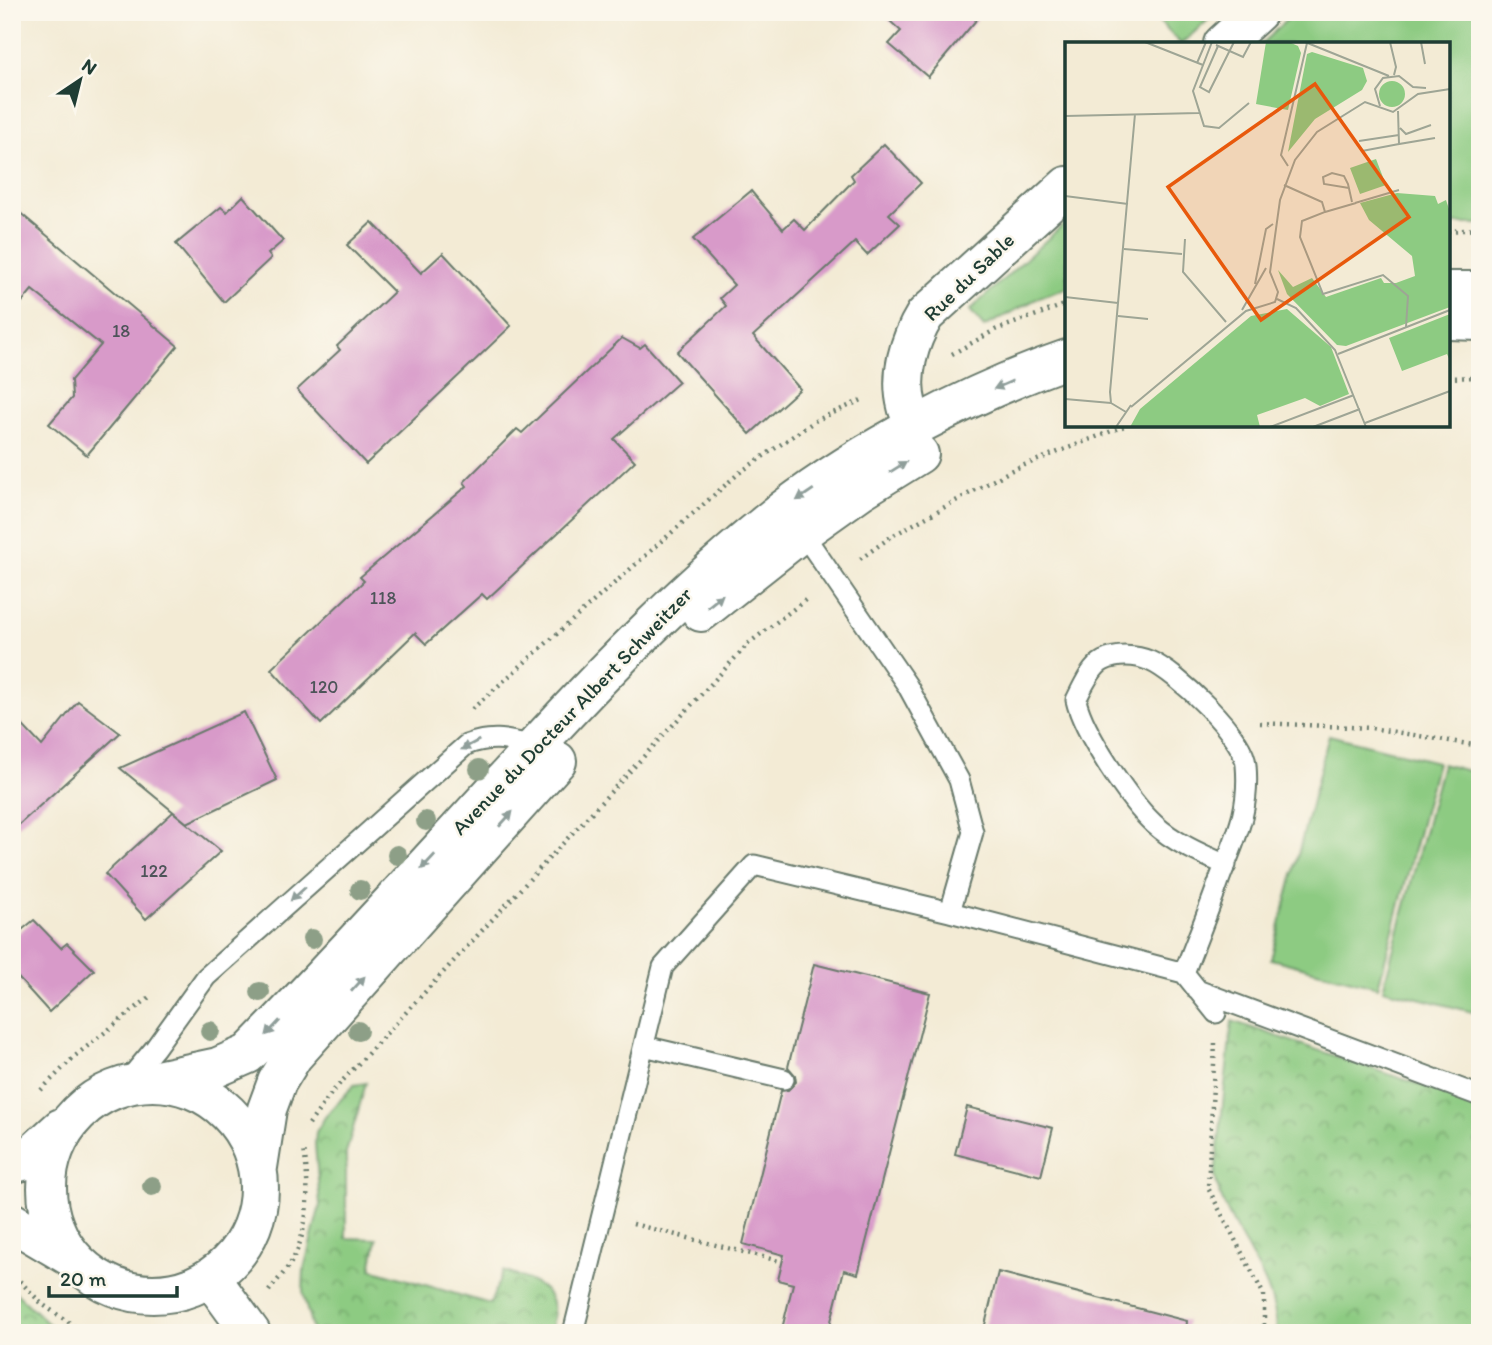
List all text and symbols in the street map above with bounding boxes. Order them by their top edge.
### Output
inset map [1065,42,1450,427]
north arrow [46,46,116,116]
text: N [78,53,101,80]
street label: Rue du Sable [918,227,1019,326]
house number: 18 [112,320,130,342]
one-way arrow [993,379,1014,390]
one-way arrow [889,460,908,473]
one-way arrow [796,488,814,502]
street label: Avenue du Docteur Albert Schweitzer [446,581,697,840]
house number: 118 [370,587,396,609]
one-way arrow [706,594,724,609]
house number: 120 [310,676,338,698]
one-way arrow [459,739,479,751]
one-way arrow [497,810,513,827]
one-way arrow [421,853,437,870]
house number: 122 [140,860,168,882]
one-way arrow [290,886,307,902]
one-way arrow [350,975,366,993]
one-way arrow [266,1019,282,1036]
scale bar [49,1254,177,1298]
text: 20 m [60,1266,107,1291]

